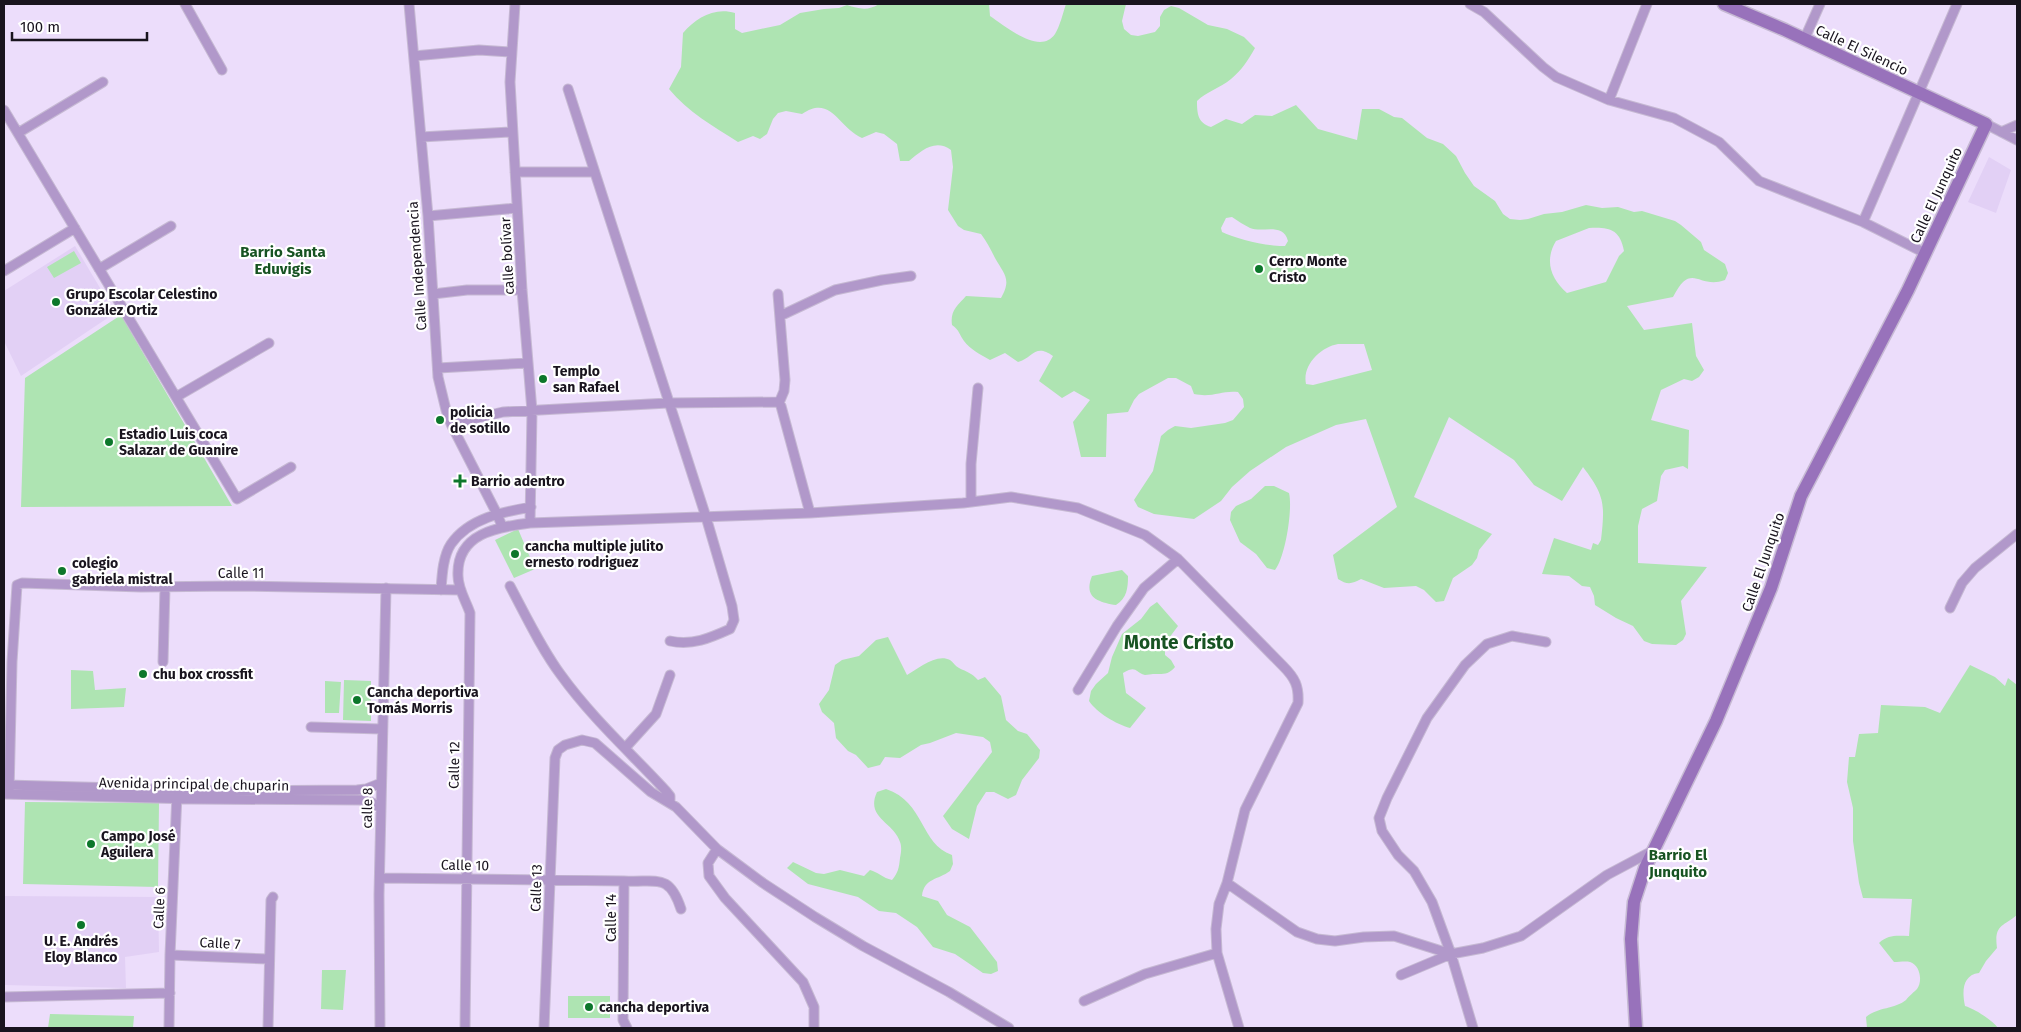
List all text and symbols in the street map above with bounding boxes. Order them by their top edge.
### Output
scale bar [12,10,148,42]
text: 100 m [20,18,60,36]
street label: Calle El Silencio [1813,22,1911,79]
street label: Calle El Junquito [1907,145,1966,246]
street label: Calle Independencia [404,201,430,331]
street label: calle bolívar [497,216,518,295]
district label: Barrio Santa Eduvigis [240,243,326,278]
place label: Cerro Monte Cristo [1269,253,1347,286]
marker: Cerro Monte Cristo [1253,263,1265,275]
place label: Grupo Escolar Celestino González Ortiz [66,286,218,319]
marker: Grupo Escolar Celestino González Ortiz [50,296,62,308]
place label: Templo san Rafael [553,363,620,396]
marker: Templo san Rafael [537,373,549,385]
place label: policia de sotillo [450,404,510,437]
marker: policia de sotillo [434,414,446,426]
place label: Estadio Luis coca Salazar de Guanire [119,426,238,459]
marker: Estadio Luis coca Salazar de Guanire [103,436,115,448]
place label: Barrio adentro [471,473,565,490]
marker: Barrio adentro [453,474,467,488]
street label: Calle El Junquito [1739,510,1788,614]
place label: cancha multiple julito ernesto rodriguez [525,538,663,571]
marker: cancha multiple julito ernesto rodriguez [509,548,521,560]
place label: colegio gabriela mistral [72,555,173,588]
marker: colegio gabriela mistral [56,565,68,577]
street label: Calle 11 [218,565,264,582]
district label: Monte Cristo [1124,631,1234,654]
place label: chu box crossfit [153,666,254,683]
marker: chu box crossfit [137,668,149,680]
place label: Cancha deportiva Tomás Morris [367,684,479,717]
marker: Cancha deportiva Tomás Morris [351,694,363,706]
street label: Calle 12 [446,741,463,789]
street label: Avenida principal de chuparin [99,774,289,795]
street label: calle 8 [359,787,376,829]
place label: Campo José Aguilera [100,828,176,861]
marker: Campo José Aguilera [85,838,97,850]
district label: Barrio El Junquito [1648,846,1708,881]
street label: Calle 10 [441,857,490,874]
street label: Calle 13 [527,864,546,912]
street label: Calle 6 [150,887,169,930]
street label: Calle 14 [603,893,620,942]
marker: U. E. Andrés Eloy Blanco [75,919,87,931]
place label: U. E. Andrés Eloy Blanco [44,933,118,966]
street label: Calle 7 [199,934,241,953]
place label: cancha deportiva [599,999,710,1016]
marker: cancha deportiva [583,1001,595,1013]

